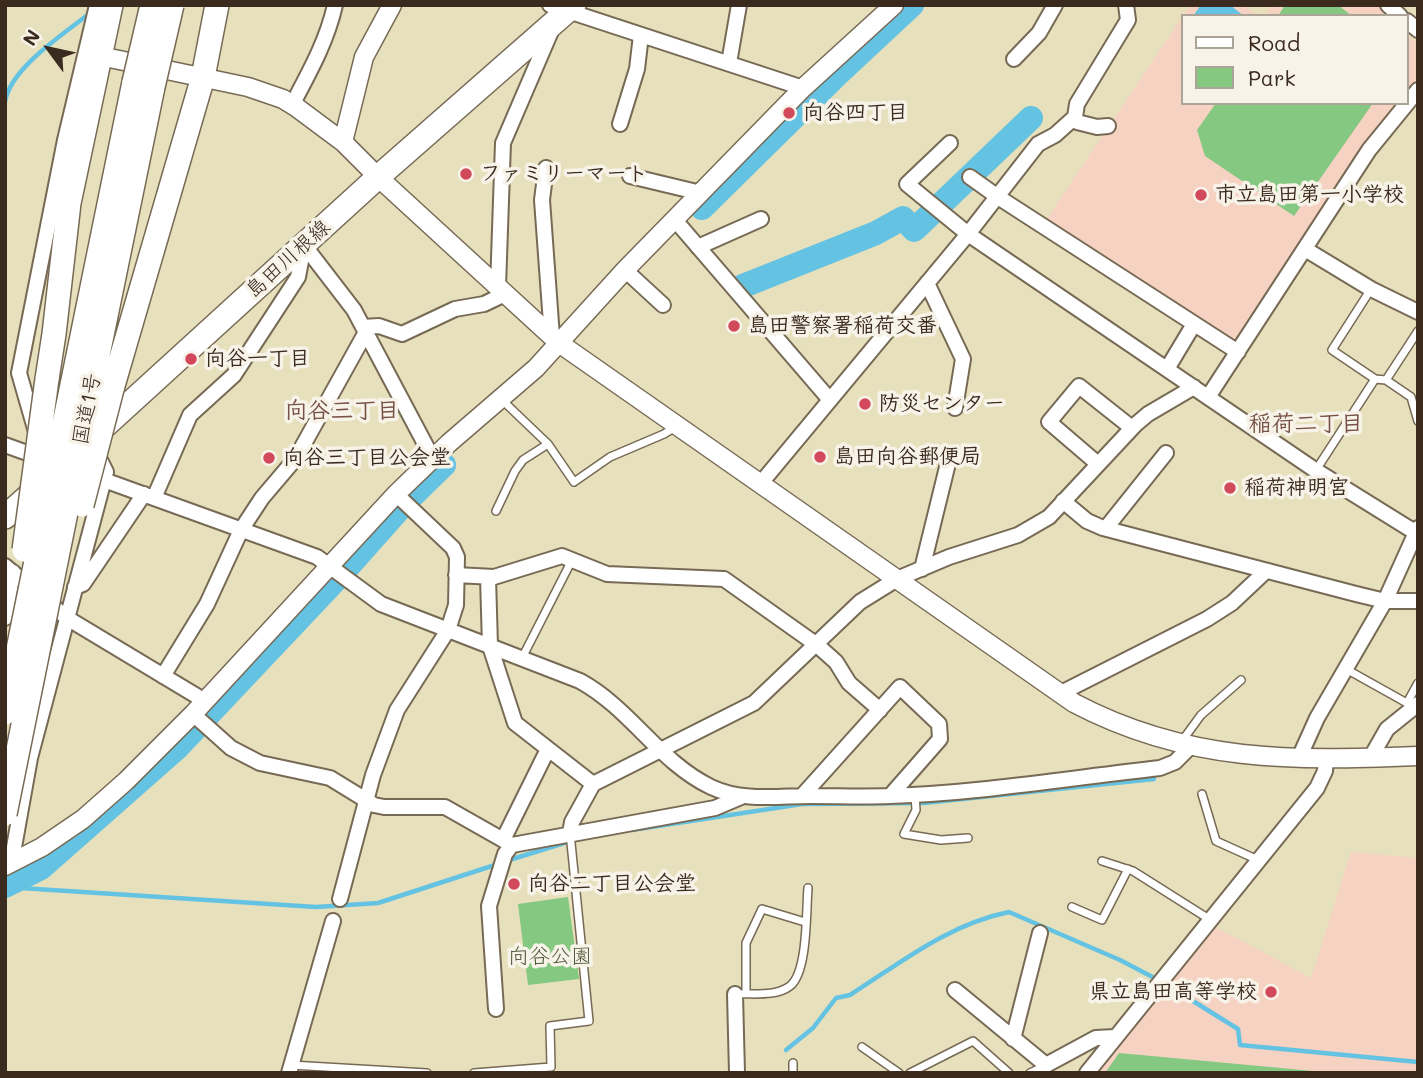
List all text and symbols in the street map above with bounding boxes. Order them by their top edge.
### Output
north arrow [14,14,84,84]
legend [1182,14,1409,105]
text: N [17,24,45,50]
text: Road [1248,29,1300,56]
text: Park [1248,64,1296,91]
place label: 向谷四丁目 [803,100,908,126]
marker: 向谷四丁目 [781,105,797,121]
place label: ファミリーマート [480,161,648,187]
marker: ファミリーマート [458,166,474,182]
place label: 市立島田第一小学校 [1215,182,1404,208]
marker: 市立島田第一小学校 [1193,187,1209,203]
street label: 島田川根線 [241,215,335,303]
place label: 島田警察署稲荷交番 [748,313,937,339]
marker: 島田警察署稲荷交番 [726,318,742,334]
place label: 向谷一丁目 [205,346,310,372]
marker: 向谷一丁目 [183,351,199,367]
street label: 国道1号 [68,371,106,447]
place label: 防災センター [879,391,1005,417]
marker: 防災センター [857,396,873,412]
district label: 向谷三丁目 [285,397,399,425]
district label: 稲荷二丁目 [1249,410,1363,438]
place label: 島田向谷郵便局 [834,444,981,470]
place label: 向谷三丁目公会堂 [283,445,451,471]
marker: 島田向谷郵便局 [812,449,828,465]
marker: 向谷三丁目公会堂 [261,450,277,466]
place label: 稲荷神明宮 [1244,475,1349,501]
marker: 稲荷神明宮 [1222,480,1238,496]
place label: 向谷二丁目公会堂 [528,871,696,897]
marker: 向谷二丁目公会堂 [506,876,522,892]
park label: 向谷公園 [508,944,592,970]
place label: 県立島田高等学校 [1089,979,1257,1005]
marker: 県立島田高等学校 [1263,984,1279,1000]

